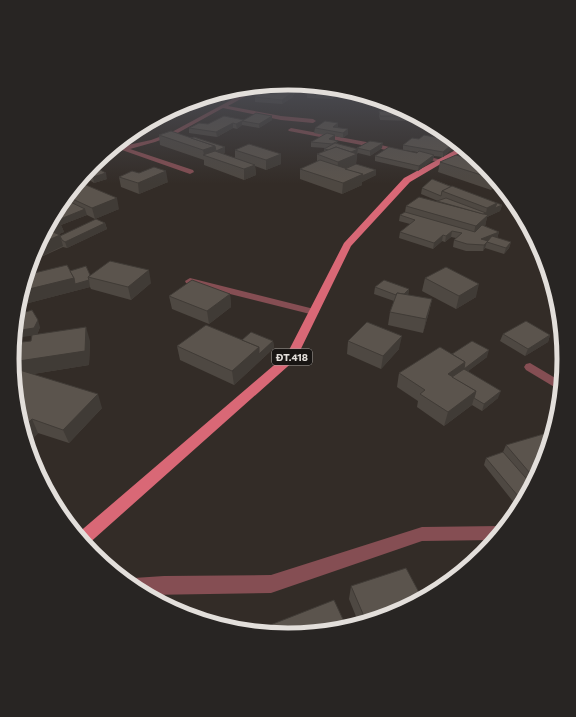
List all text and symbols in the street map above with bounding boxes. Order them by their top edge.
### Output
road number: ĐT.418 [272,349,312,365]

